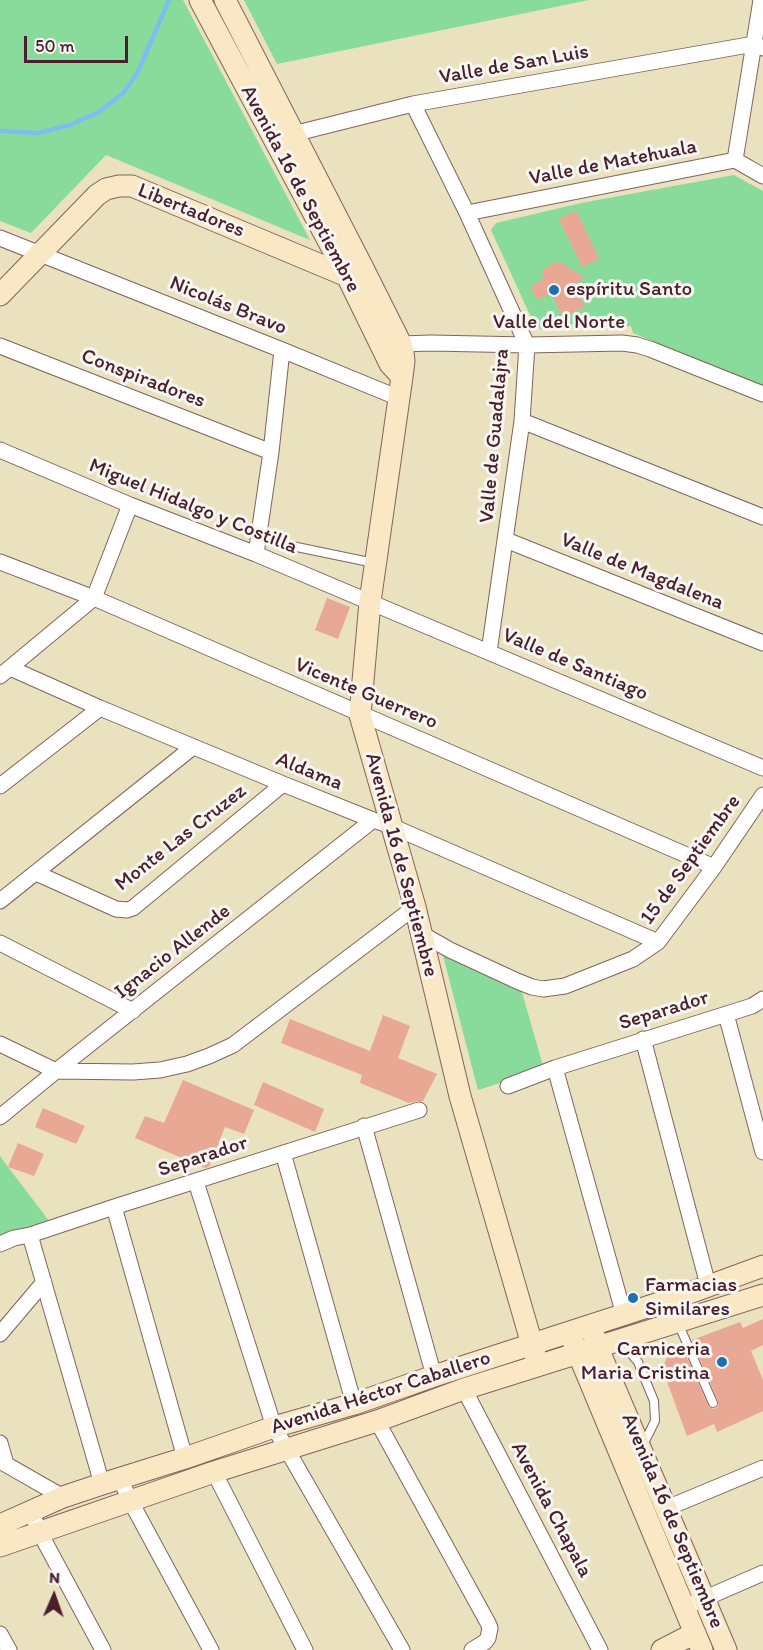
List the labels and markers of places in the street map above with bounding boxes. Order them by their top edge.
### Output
place label: espíritu Santo [566,277,692,303]
marker: espíritu Santo [547,283,561,297]
place label: Farmacias Similares [645,1273,737,1323]
marker: Farmacias Similares [626,1291,640,1305]
place label: Carniceria Maria Cristina [581,1337,710,1387]
marker: Carniceria Maria Cristina [715,1355,729,1369]

